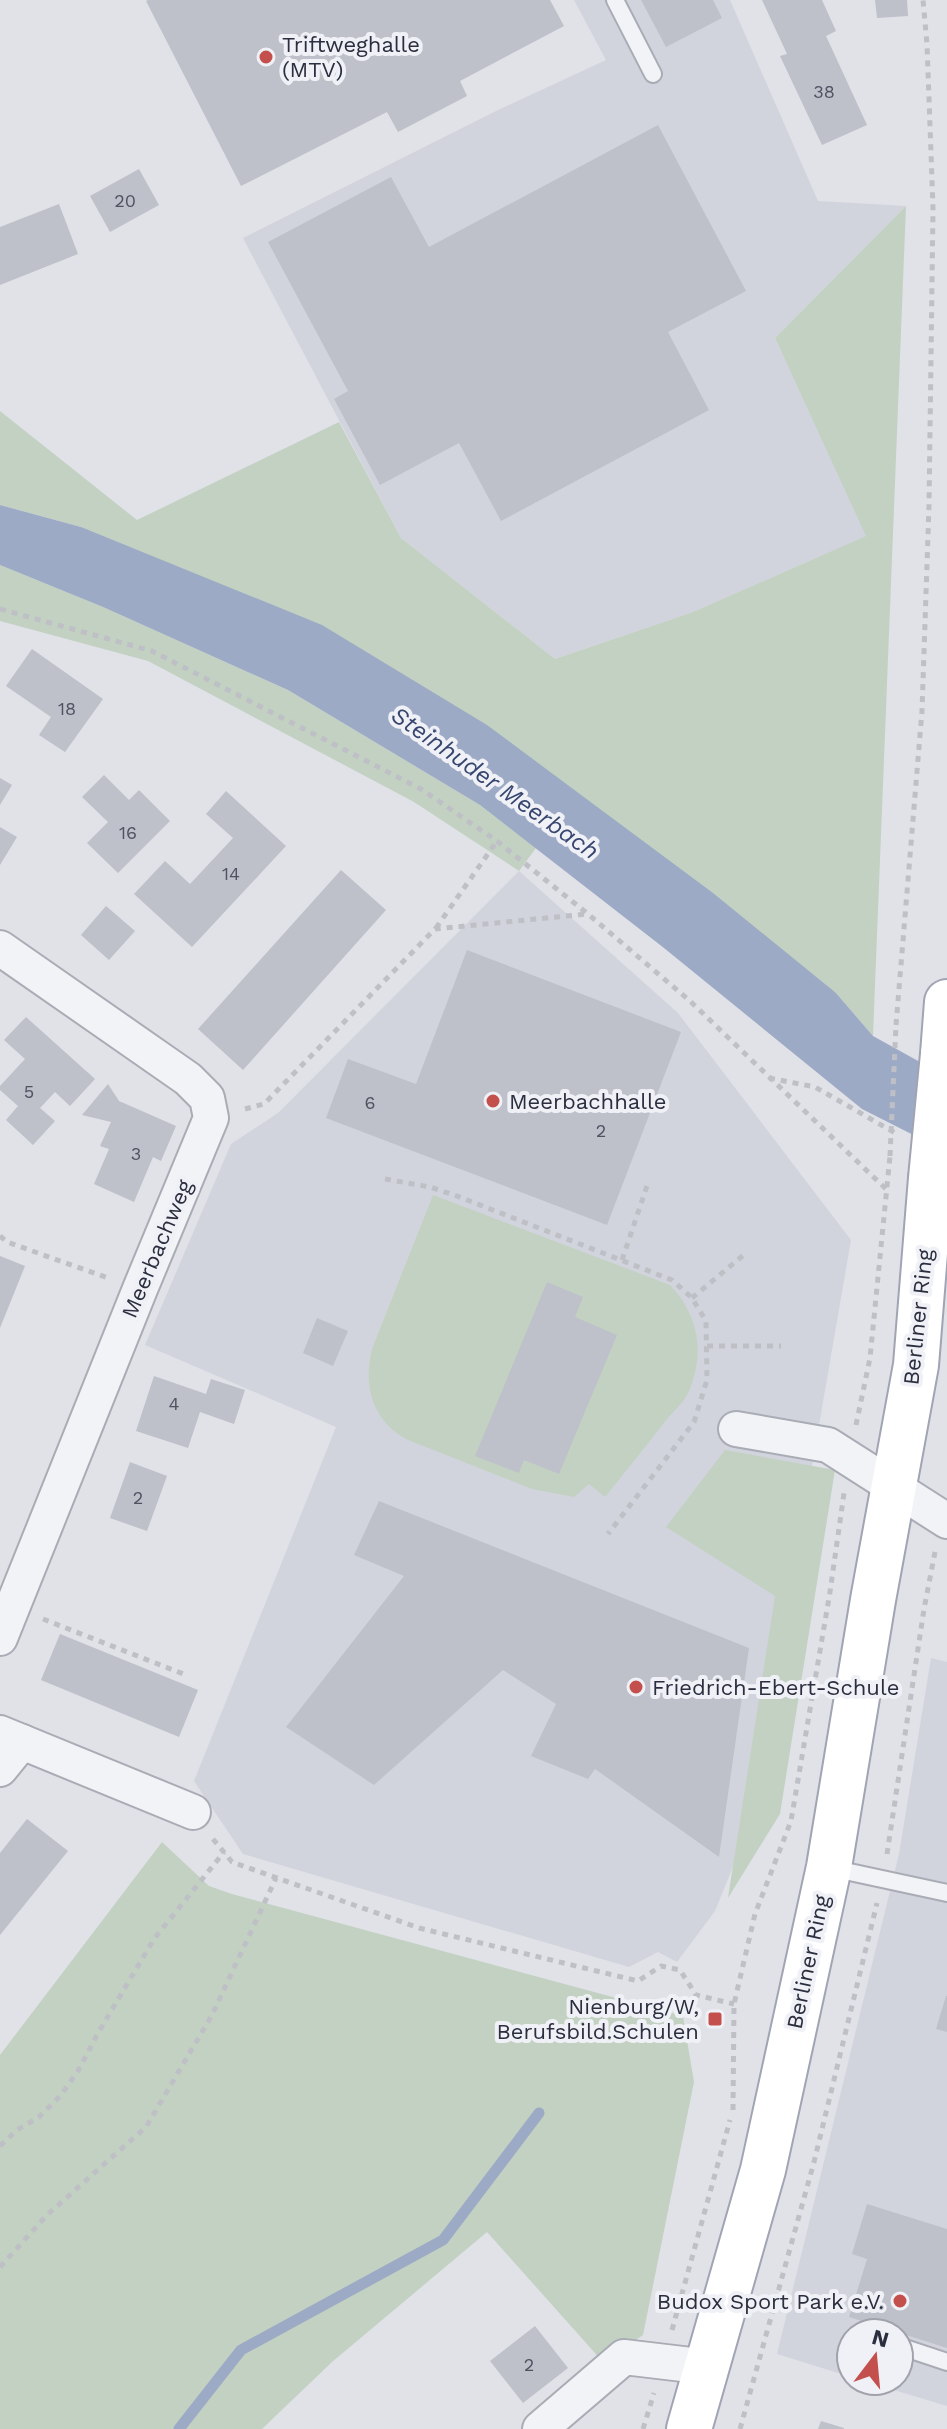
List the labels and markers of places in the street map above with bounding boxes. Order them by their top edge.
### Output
place label: Triftweghalle (MTV) [282,32,420,82]
marker: Triftweghalle (MTV) [257,48,275,66]
place label: Meerbachhalle [509,1089,666,1114]
marker: Meerbachhalle [484,1092,502,1110]
place label: Friedrich-Ebert-Schule [652,1675,899,1700]
marker: Friedrich-Ebert-Schule [627,1678,645,1696]
place label: Nienburg/W, Berufsbild.Schulen [496,1994,699,2044]
marker: Nienburg/W, Berufsbild.Schulen [706,2010,724,2028]
place label: Budox Sport Park e.V. [657,2289,884,2314]
marker: Budox Sport Park e.V. [891,2292,909,2310]

